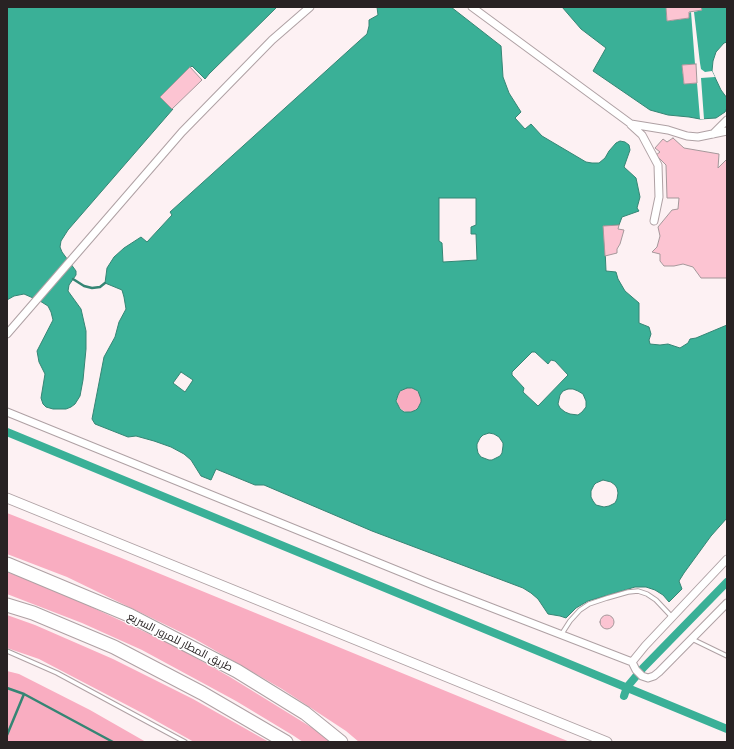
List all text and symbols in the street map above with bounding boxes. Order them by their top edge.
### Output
street label: طريق المطار للمرور السريع [125,610,235,674]

